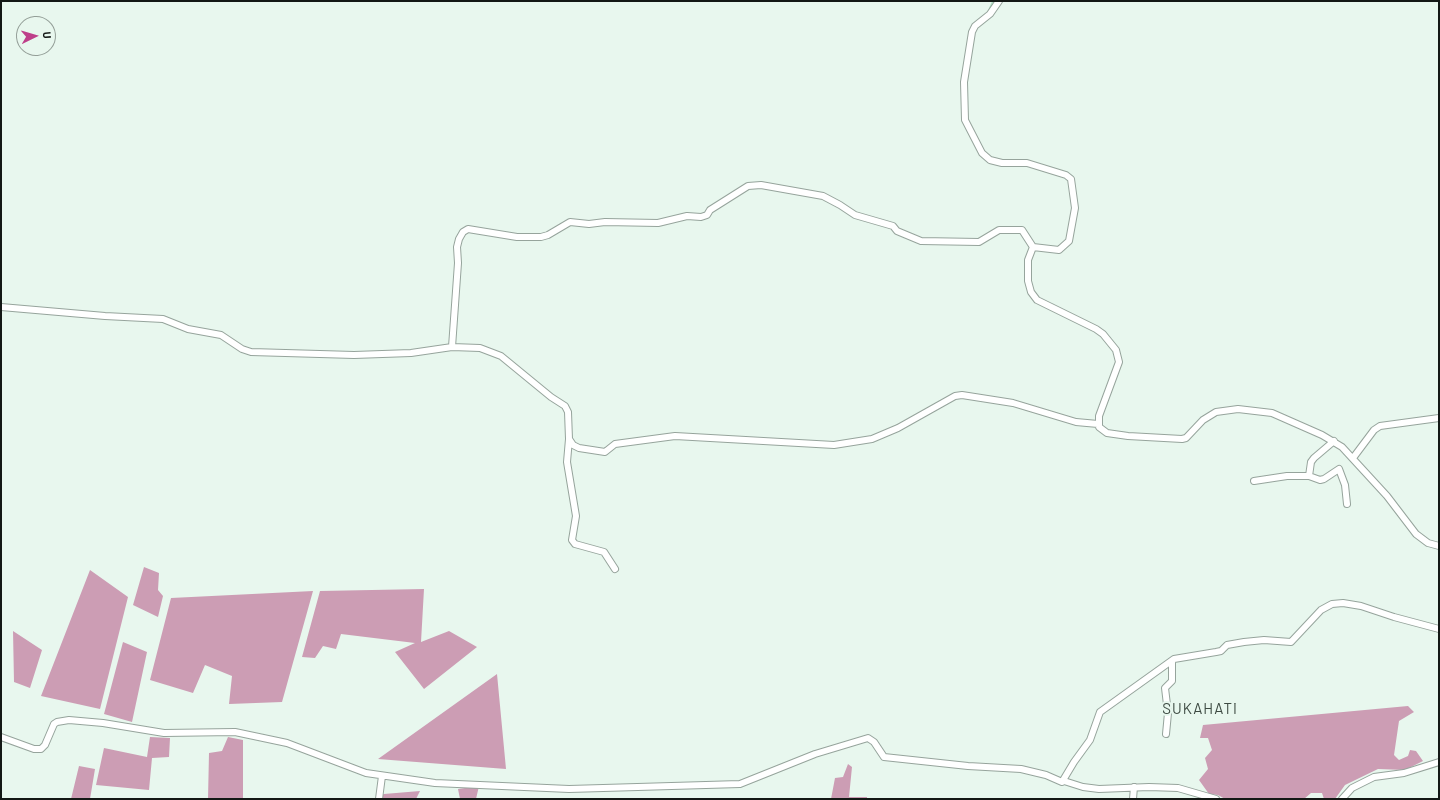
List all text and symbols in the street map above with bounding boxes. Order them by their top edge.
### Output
north arrow [16,16,56,56]
text: U [41,31,54,39]
district label: SUKAHATI [1162,700,1238,718]

